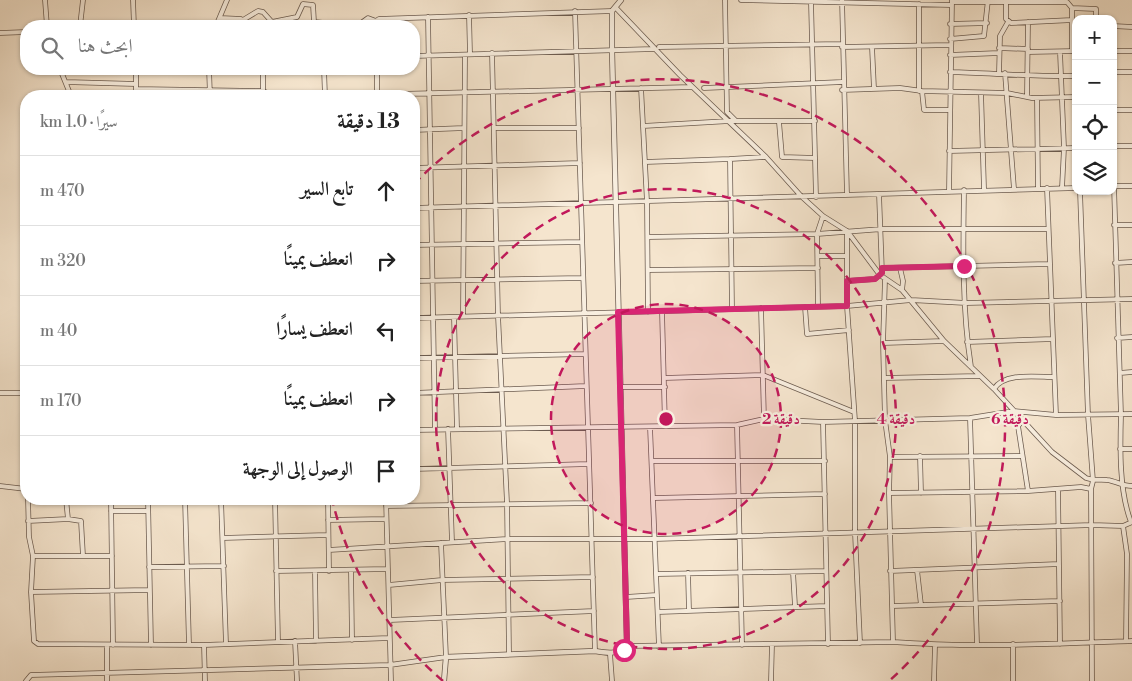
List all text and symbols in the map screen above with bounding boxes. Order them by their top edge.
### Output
map controls [1072,15,1117,195]
button: + [1072,15,1117,60]
search box [20,20,420,75]
icon: search [38,34,66,62]
text: ابحث هنا [78,34,133,58]
button: − [1072,60,1117,105]
button: locate [1072,105,1117,150]
text: 13 دقيقة [337,109,400,135]
text: سيرًا · 1.0 km [40,112,118,132]
button: layers [1072,150,1117,195]
text: تابع السير [300,177,353,201]
icon: ahead [372,177,400,205]
text: 470 m [40,181,85,201]
text: انعطف يمينًا [284,247,353,271]
icon: right [372,247,400,275]
text: 320 m [40,251,86,271]
route end [953,255,976,278]
text: انعطف يسارًا [276,317,353,341]
icon: left [372,317,400,345]
text: 40 m [40,321,77,341]
text: انعطف يمينًا [284,387,353,411]
icon: right [372,387,400,415]
text: 170 m [40,391,82,411]
centre of rings [657,410,675,428]
text: 2 دقيقة [762,410,800,429]
text: 4 دقيقة [877,410,915,429]
text: 6 دقيقة [991,410,1029,429]
text: الوصول إلى الوجهة [243,457,353,481]
icon: arrive [372,457,400,485]
route start [613,639,636,662]

